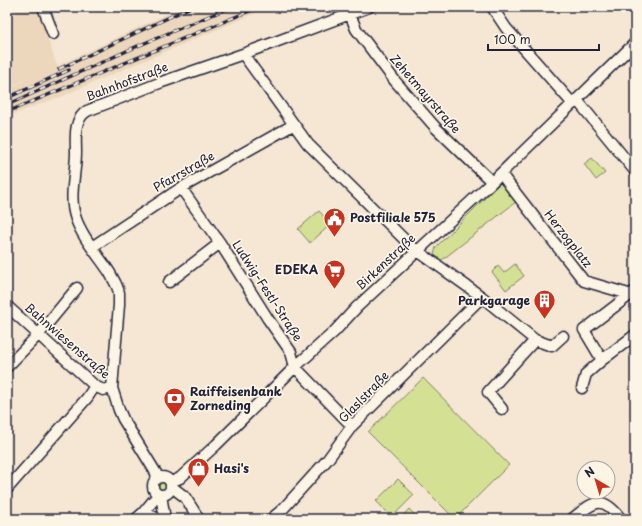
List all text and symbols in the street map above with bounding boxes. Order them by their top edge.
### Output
scale bar [488,26,599,52]
text: 100 m [494,30,531,48]
street label: Zehetmayrstraße [386,50,465,137]
street label: Bahnhofstraße [83,57,170,105]
street label: Pfarrstraße [150,146,217,196]
public building icon: Postfiliale 575 [322,205,348,238]
street label: Herzogplatz [540,206,597,271]
place label: Postfiliale 575 [350,208,436,226]
street label: Birkenstraße [351,229,419,294]
street label: Ludwig-Festl-Straße [228,236,307,345]
supermarket icon: EDEKA [321,257,347,290]
place label: EDEKA [275,260,319,278]
building icon: Parkgarage [532,288,558,321]
place label: Parkgarage [458,291,530,309]
street label: Bahnwiesenstraße [21,298,114,382]
street label: Glaslstraße [334,366,393,426]
place label: Raiffeisenbank Zorneding [190,382,282,414]
bank icon: Raiffeisenbank Zorneding [162,386,188,419]
shop icon: Hasi's [185,456,211,489]
place label: Hasi's [214,459,249,477]
north arrow [576,460,616,500]
text: N [581,462,598,481]

